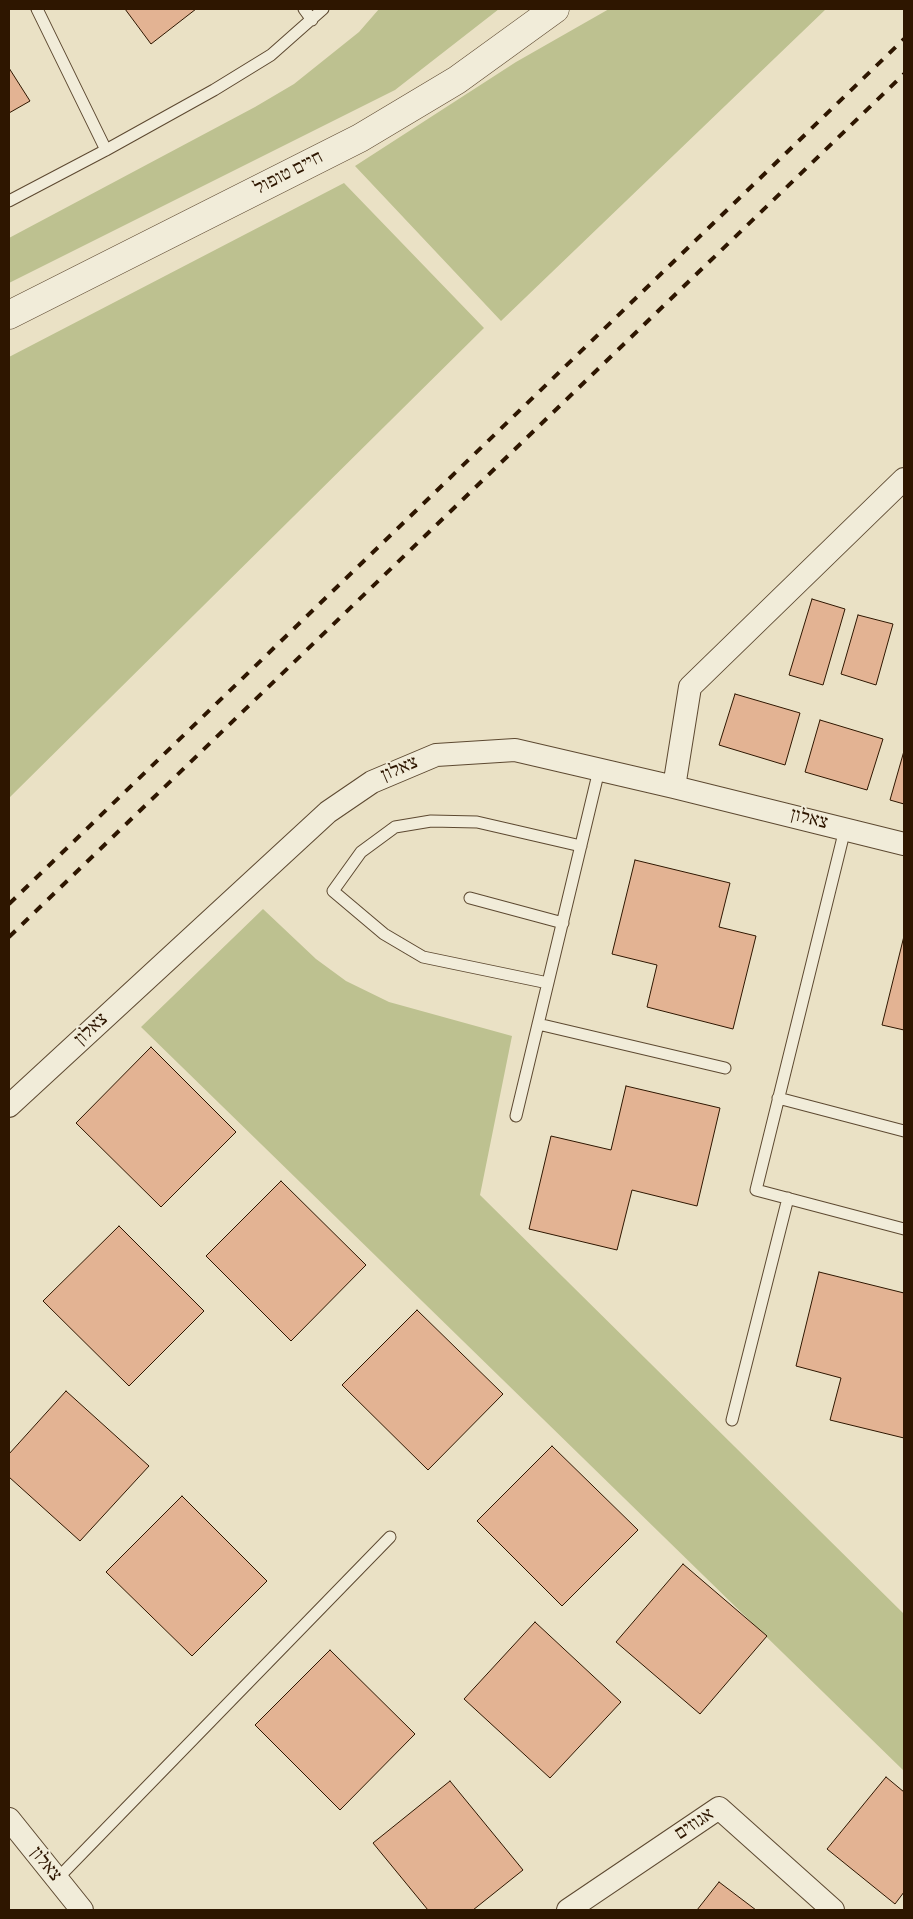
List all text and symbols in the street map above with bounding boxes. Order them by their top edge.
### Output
street label: חיים טופול [251,147,327,201]
street label: צאלון [378,752,422,788]
street label: צאלון [788,804,830,836]
street label: צאלון [70,1009,114,1051]
street label: אגוזים [671,1804,719,1846]
street label: צאלון [24,1843,66,1887]

